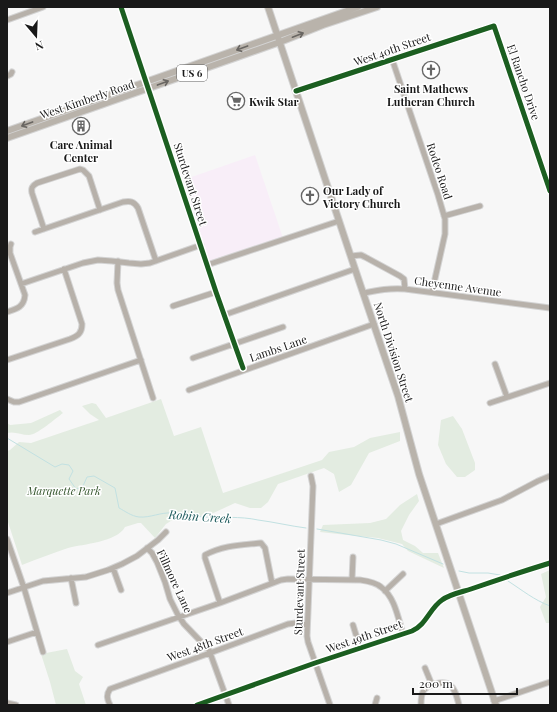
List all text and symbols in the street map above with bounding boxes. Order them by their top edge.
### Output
north arrow [16,16,56,56]
street label: West 40th Street [351,29,433,70]
one-way arrow [292,30,304,38]
text: N [33,38,46,54]
street label: El Rancho Drive [504,42,544,122]
one-way arrow [236,45,248,53]
church icon: Saint Mathews Lutheran Church [421,60,441,80]
road number: US 6 [177,65,207,81]
street label: West Kimberly Road [37,76,137,123]
one-way arrow [156,79,169,86]
place label: Saint Mathews Lutheran Church [387,81,475,109]
supermarket icon: Kwik Star [226,91,246,111]
place label: Kwik Star [249,94,300,109]
building icon: Care Animal Center [71,116,91,136]
one-way arrow [21,121,33,129]
place label: Care Animal Center [50,137,113,165]
street label: Sturdevant Street [171,141,211,227]
street label: Rodeo Road [424,141,456,202]
place label: Our Lady of Victory Church [322,183,401,211]
church icon: Our Lady of Victory Church [300,186,320,206]
street label: Cheyenne Avenue [413,272,503,300]
street label: North Division Street [371,300,417,404]
street label: Lambs Lane [247,331,309,365]
park label: Marquette Park [26,483,101,498]
water label: Robin Creek [167,506,232,526]
street label: Fillmore Lane [154,547,196,616]
street label: Sturdevant Street [290,549,308,635]
street label: West 49th Street [323,616,404,656]
street label: West 48th Street [164,623,245,665]
scale bar [413,670,517,696]
text: 200 m [419,675,453,691]

